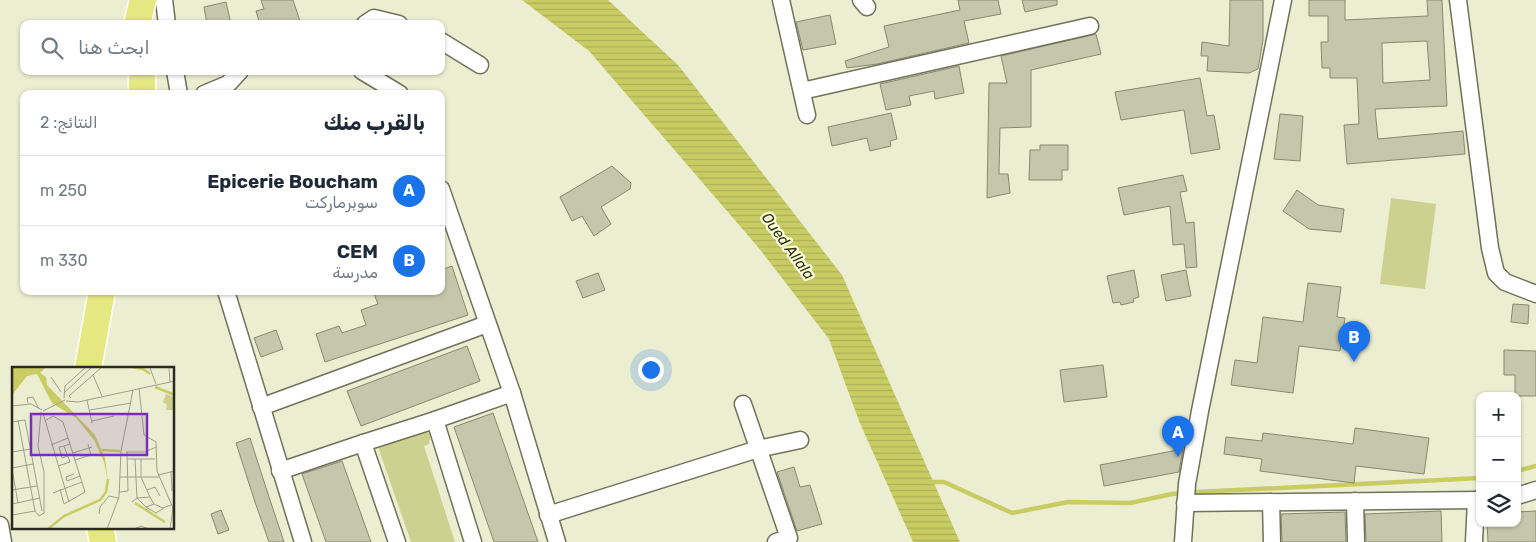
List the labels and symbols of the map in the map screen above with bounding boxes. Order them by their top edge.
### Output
water label: Oued Allala [758,209,818,283]
pin: B [1338,321,1370,362]
your location [638,357,664,383]
inset map [12,367,175,530]
pin: A [1162,416,1194,457]

